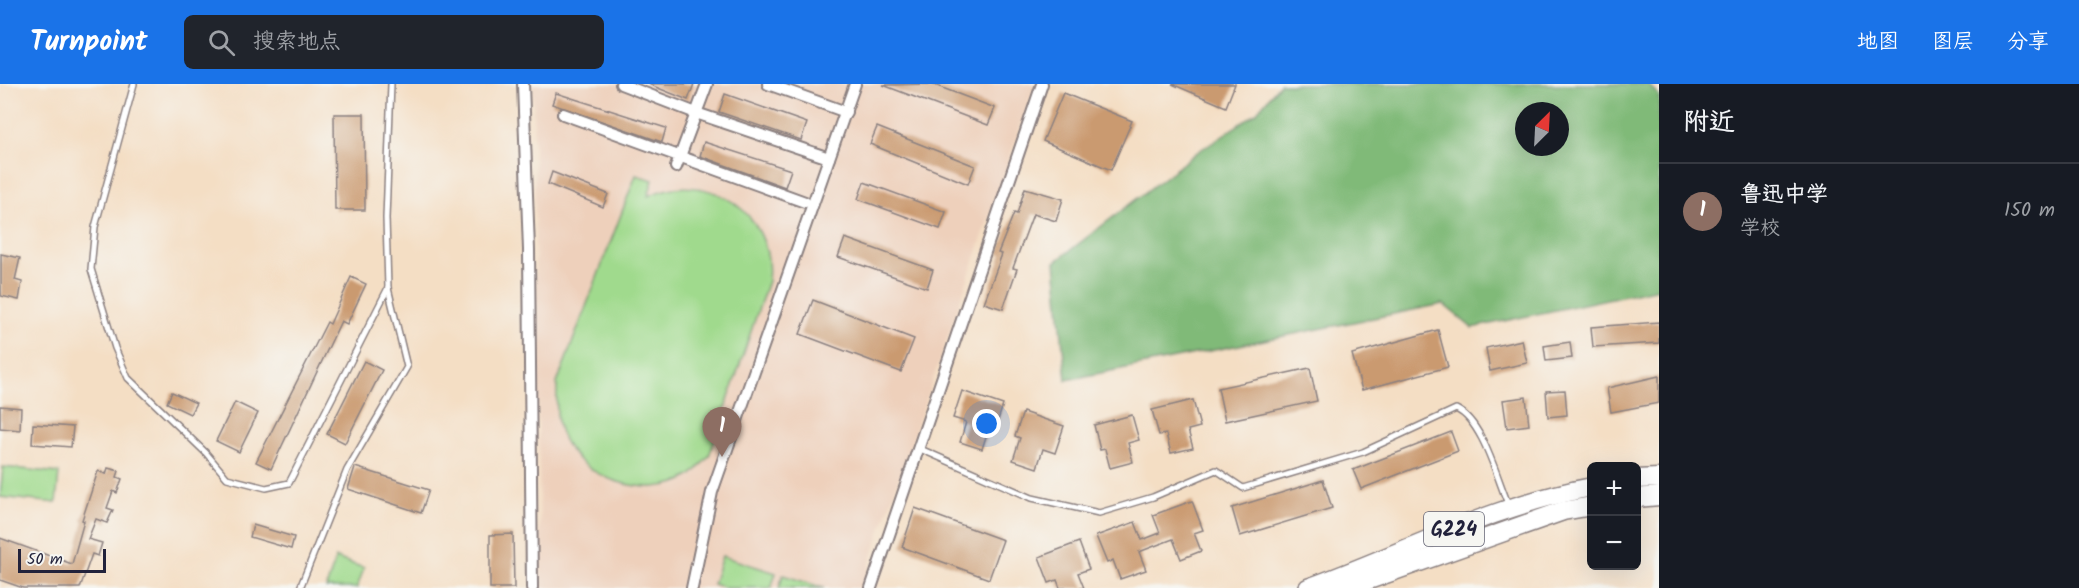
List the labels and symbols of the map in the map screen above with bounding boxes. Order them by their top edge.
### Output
north arrow [1515,102,1569,156]
pin: 1 [702,408,742,457]
your location [972,409,1001,438]
road number: G224 [1424,512,1484,546]
scale bar [18,546,106,574]

